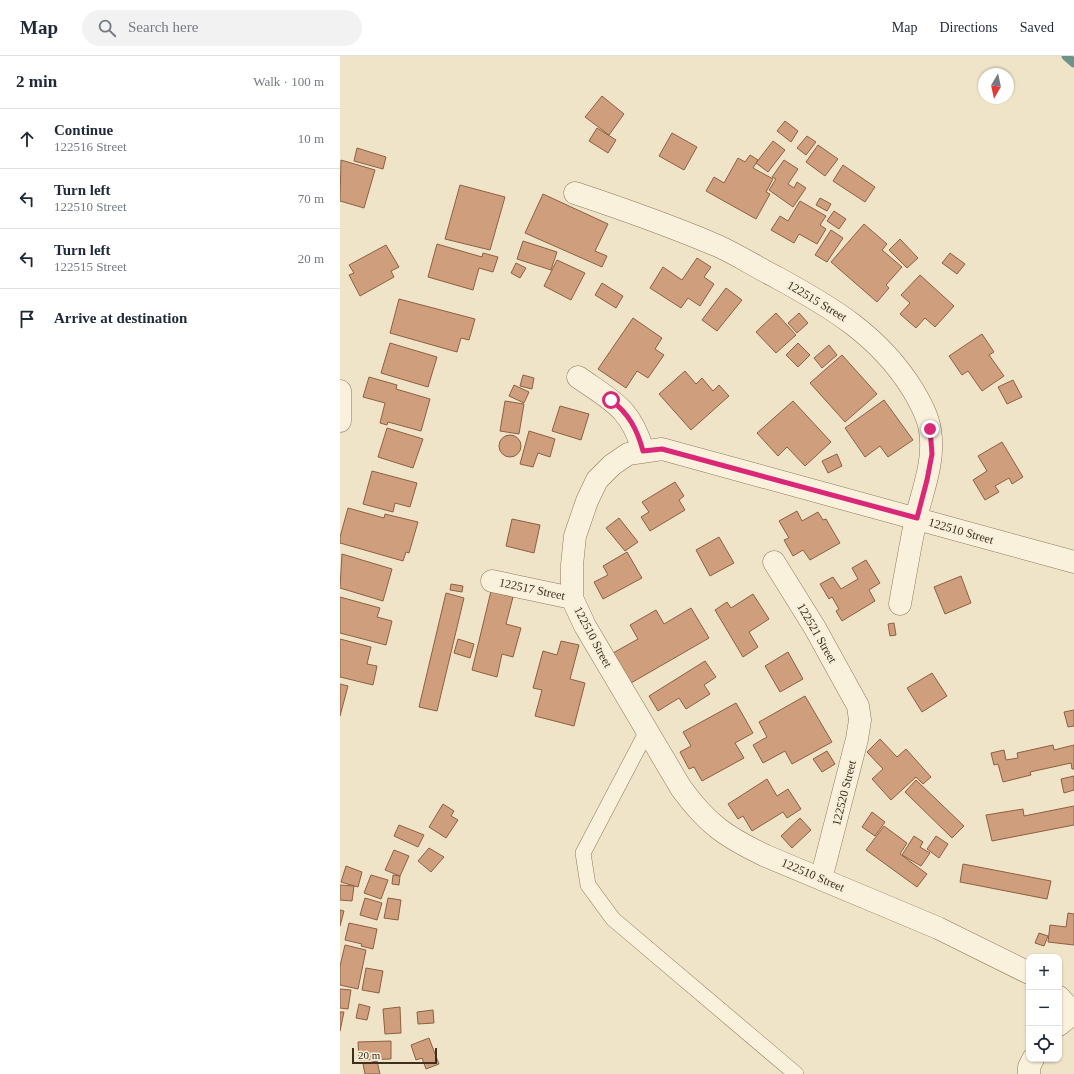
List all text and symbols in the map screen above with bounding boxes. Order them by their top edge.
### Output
search box [82,10,362,46]
text: Map [20,17,58,38]
icon: search [96,17,118,39]
text: Search here [128,19,198,35]
text: Map [892,20,917,35]
text: Directions [939,20,998,35]
text: Saved [1020,20,1054,35]
north arrow [978,68,1014,104]
text: 2 min [16,72,57,91]
text: Walk · 100 m [253,74,324,89]
text: Continue [54,122,113,138]
icon: ahead [16,128,38,150]
text: 10 m [298,131,324,146]
text: 122516 Street [54,139,127,154]
text: Turn left [54,182,111,198]
icon: left [16,188,38,210]
text: 70 m [298,191,324,206]
text: 122510 Street [54,199,127,214]
text: Turn left [54,242,111,258]
icon: left [16,248,38,270]
text: 20 m [298,251,324,266]
text: 122515 Street [54,259,127,274]
street label: 122515 Street [785,278,850,325]
icon: arrive [16,308,38,330]
text: Arrive at destination [54,310,187,326]
route start [602,391,620,409]
route end [921,420,939,438]
street label: 122510 Street [927,515,996,547]
street label: 122517 Street [498,575,567,603]
street label: 122521 Street [794,600,840,666]
street label: 122510 Street [571,604,615,670]
street label: 122520 Street [829,758,859,827]
street label: 122510 Street [779,855,847,895]
map controls [1026,954,1062,1062]
button: + [1026,954,1062,990]
button: − [1026,990,1062,1026]
button: locate [1026,1026,1062,1062]
scale bar [352,1046,437,1065]
text: 20 m [358,1049,380,1061]

